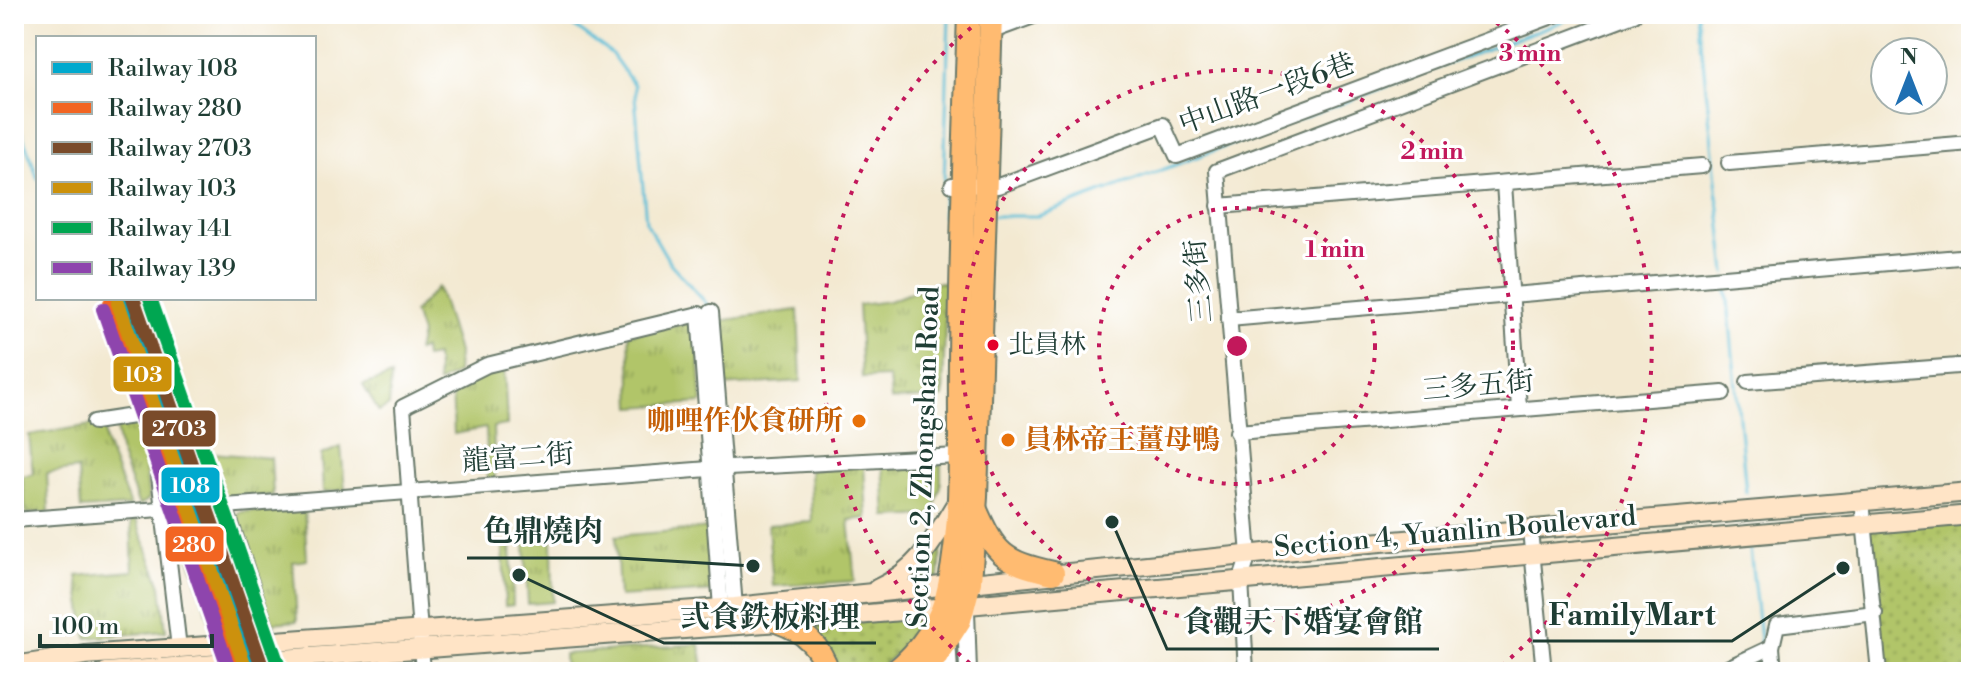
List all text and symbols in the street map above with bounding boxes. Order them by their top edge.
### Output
legend [36,36,316,300]
north arrow [1869,36,1949,116]
text: 3 min [1499,39,1562,69]
text: N [1900,44,1918,71]
street label: 中山路一段6巷 [1174,46,1360,142]
text: Railway 108 [108,54,238,84]
text: Railway 280 [108,94,242,124]
text: Railway 2703 [108,134,252,164]
text: 2 min [1400,137,1464,167]
text: Railway 103 [108,174,236,204]
text: Railway 141 [108,214,232,244]
text: 1 min [1305,235,1365,265]
street label: 三多街 [1178,238,1220,324]
text: Railway 139 [108,254,236,284]
street label: Section 2, Zhongshan Road [901,285,947,629]
place label: 北員林 [1008,329,1086,361]
centre of rings [1223,332,1251,360]
marker: 北員林 [985,337,1001,353]
line badge: 103 [112,355,173,393]
text: 103 [123,362,163,389]
street label: 三多五街 [1421,364,1535,408]
place label: 咖哩作伙食研所 [647,404,843,439]
line badge: 2703 [141,409,217,448]
marker: 咖哩作伙食研所 [850,412,868,430]
text: 2703 [151,416,207,443]
place label: 員林帝王薑母鴨 [1024,423,1220,458]
marker: 員林帝王薑母鴨 [999,431,1017,449]
street label: 龍富二街 [461,437,575,479]
line badge: 108 [160,466,221,504]
text: 108 [170,473,210,500]
street label: Section 4, Yuanlin Boulevard [1272,499,1638,565]
callout: 色鼎燒肉 [467,504,619,558]
text: 色鼎燒肉 [483,513,603,551]
line badge: 280 [164,525,225,563]
text: 280 [172,532,216,559]
callout: FamilyMart [1533,587,1732,641]
callout: 弎食鉄板料理 [664,589,876,643]
callout: 食觀天下婚宴會館 [1167,595,1439,649]
text: FamilyMart [1548,597,1716,635]
scale bar [40,598,212,648]
text: 弎食鉄板料理 [680,599,860,637]
text: 食觀天下婚宴會館 [1183,604,1423,642]
text: 100 m [52,612,119,642]

